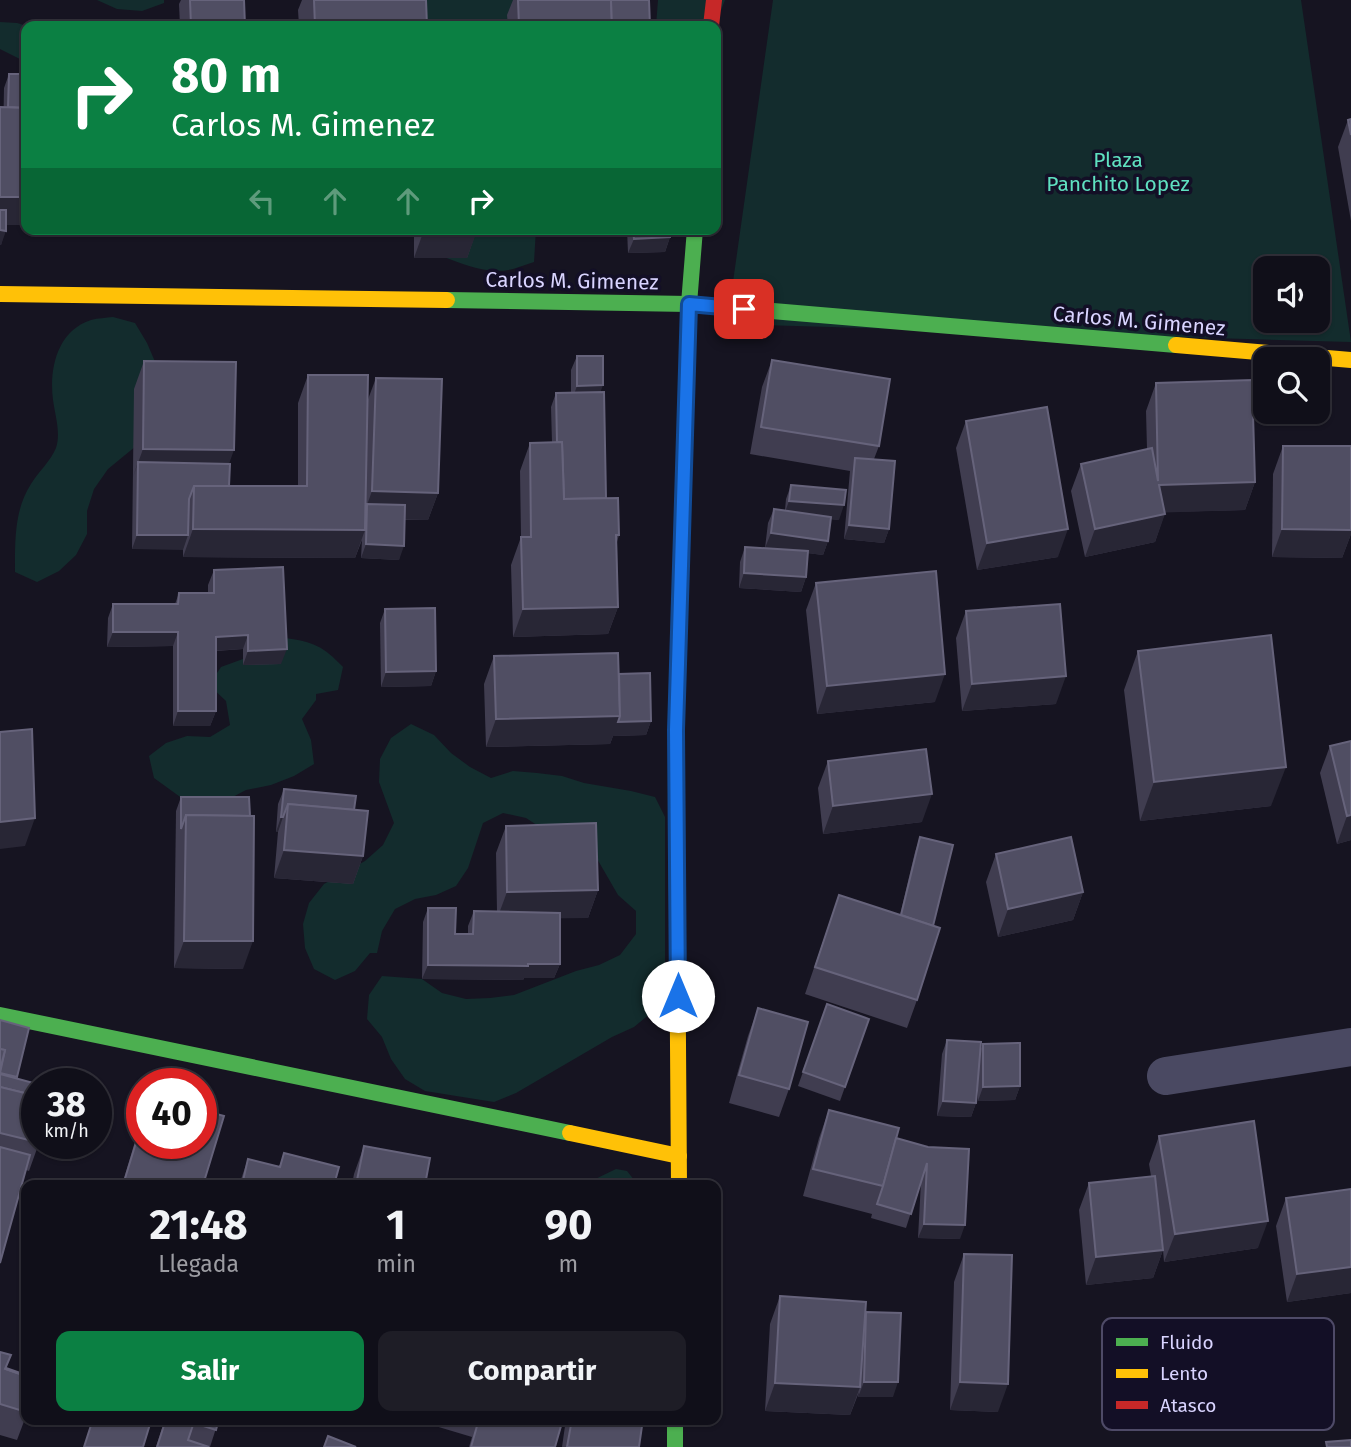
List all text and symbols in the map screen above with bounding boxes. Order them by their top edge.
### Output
text: 80 m [171,46,281,105]
icon: right [56,49,147,140]
text: Carlos M. Gimenez [171,106,435,144]
park label: Plaza Panchito Lopez [1046,147,1190,197]
icon: left [243,182,281,220]
icon: ahead [316,182,354,220]
icon: ahead [389,182,427,220]
icon: right [462,182,500,220]
map controls [1253,256,1330,424]
button: sound [1253,256,1330,333]
street label: Carlos M. Gimenez [485,266,659,296]
pin [714,279,774,339]
icon: arrive [725,290,763,328]
street label: Carlos M. Gimenez [1052,301,1226,341]
button: search [1253,347,1330,424]
position arrow [641,959,715,1033]
speed limit sign: 40 [126,1068,217,1159]
text: 38 [47,1083,86,1125]
text: km/h [44,1120,89,1142]
text: 21:48 [149,1200,248,1250]
text: 1 [386,1200,406,1250]
text: 90 [544,1200,593,1250]
text: Llegada [158,1250,239,1278]
text: min [376,1250,416,1278]
text: m [559,1250,578,1278]
legend [1102,1318,1334,1430]
button: Salir [56,1331,364,1411]
button: Compartir [378,1331,686,1411]
text: Fluido [1160,1331,1214,1354]
text: Lento [1160,1362,1208,1385]
text: Atasco [1160,1394,1216,1417]

